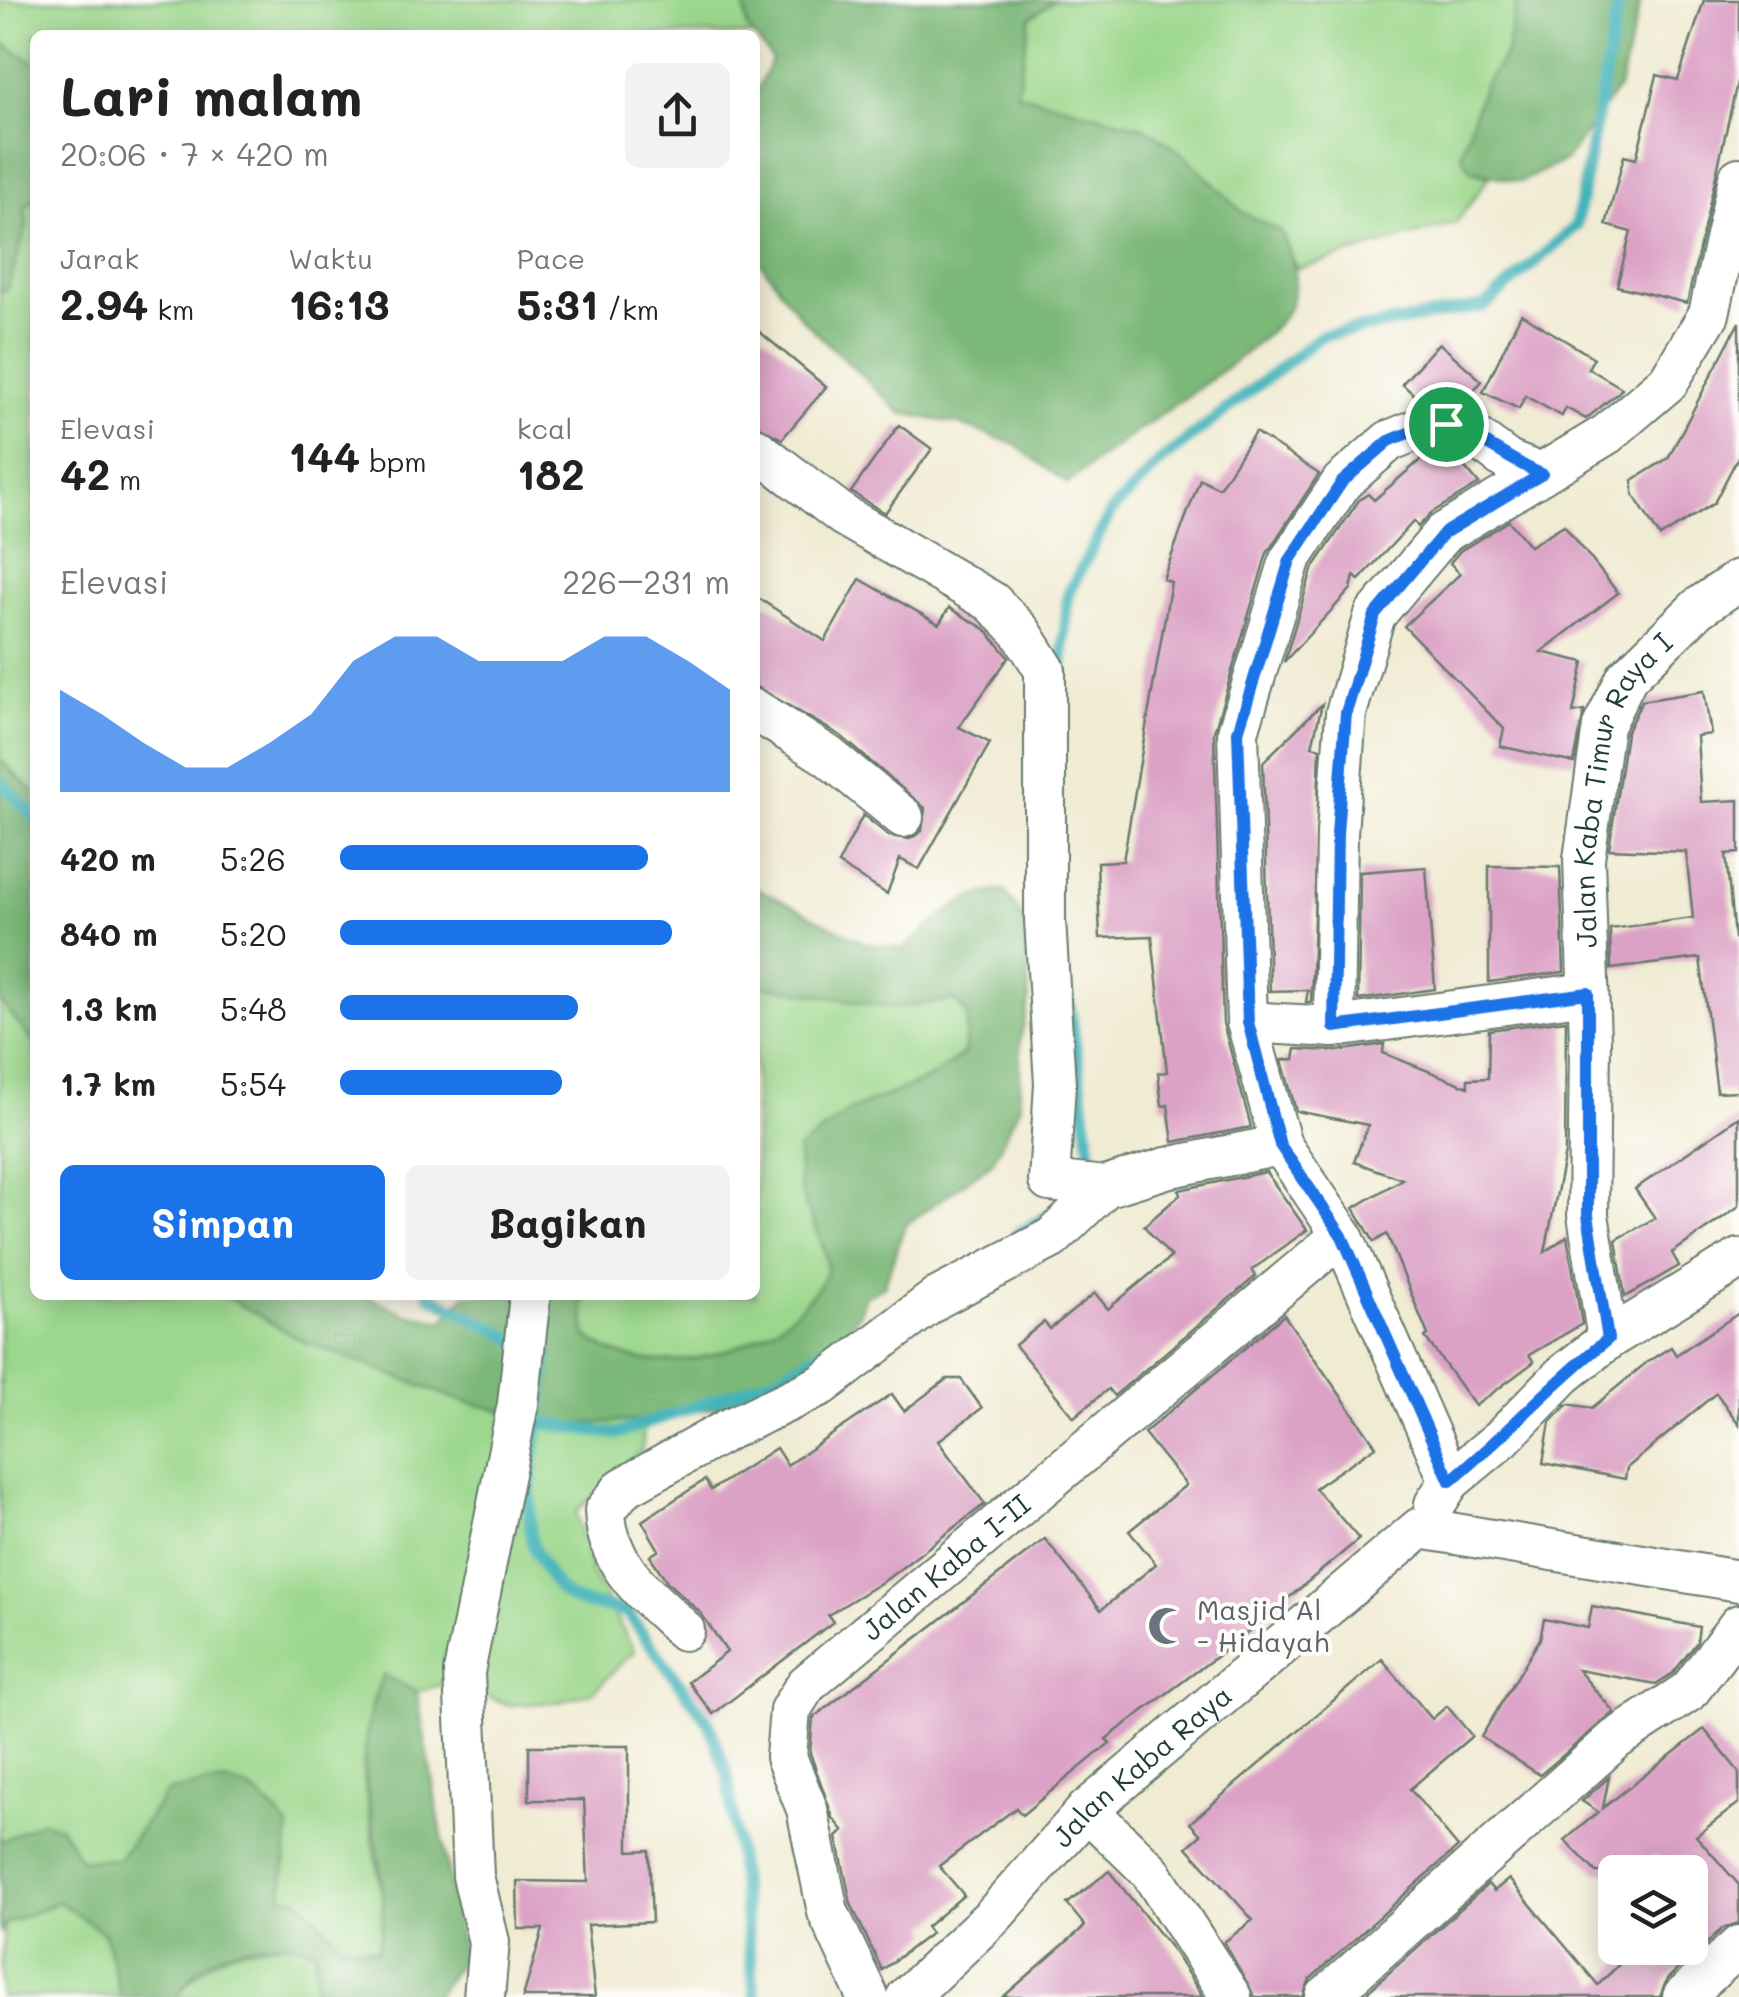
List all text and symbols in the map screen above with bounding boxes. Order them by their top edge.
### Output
text: Lari malam [60,58,362,130]
button: share [625,63,730,168]
text: 20:06 · 7 × 420 m [60,132,329,174]
text: Jarak [60,240,139,276]
text: Waktu [288,240,373,276]
text: Pace [517,240,585,276]
text: 2.94 [60,276,148,331]
text: 16:13 [288,276,389,331]
text: 5:31 [517,276,598,331]
text: km [148,291,194,327]
text: /km [598,291,659,327]
pin [1404,382,1489,467]
icon: arrive [1419,397,1474,452]
text: Elevasi [60,410,155,446]
text: kcal [517,410,572,446]
text: 144 [288,428,360,483]
text: bpm [360,443,427,479]
text: 42 [60,446,110,501]
text: 182 [517,446,585,501]
text: m [110,461,141,497]
text: Elevasi [60,560,168,602]
text: 226–231 m [562,560,730,602]
street label: Jalan Kaba Timur Raya I [1564,624,1679,948]
text: 420 m [60,837,156,879]
text: 5:26 [220,837,286,879]
text: 840 m [60,912,158,954]
text: 5:20 [220,912,286,954]
text: 1.3 km [60,987,157,1029]
text: 5:48 [220,987,287,1029]
text: 1.7 km [60,1062,156,1104]
text: 5:54 [220,1062,286,1104]
button: Simpan [60,1165,385,1280]
button: Bagikan [405,1165,730,1280]
street label: Jalan Kaba I-II [854,1486,1037,1648]
place label: Masjid Al - Hidayah [1197,1591,1329,1659]
mosque icon: Masjid Al - Hidayah [1146,1605,1188,1647]
street label: Jalan Kaba Raya [1044,1676,1239,1854]
map controls [1598,1855,1708,1965]
button: layers [1598,1855,1708,1965]

